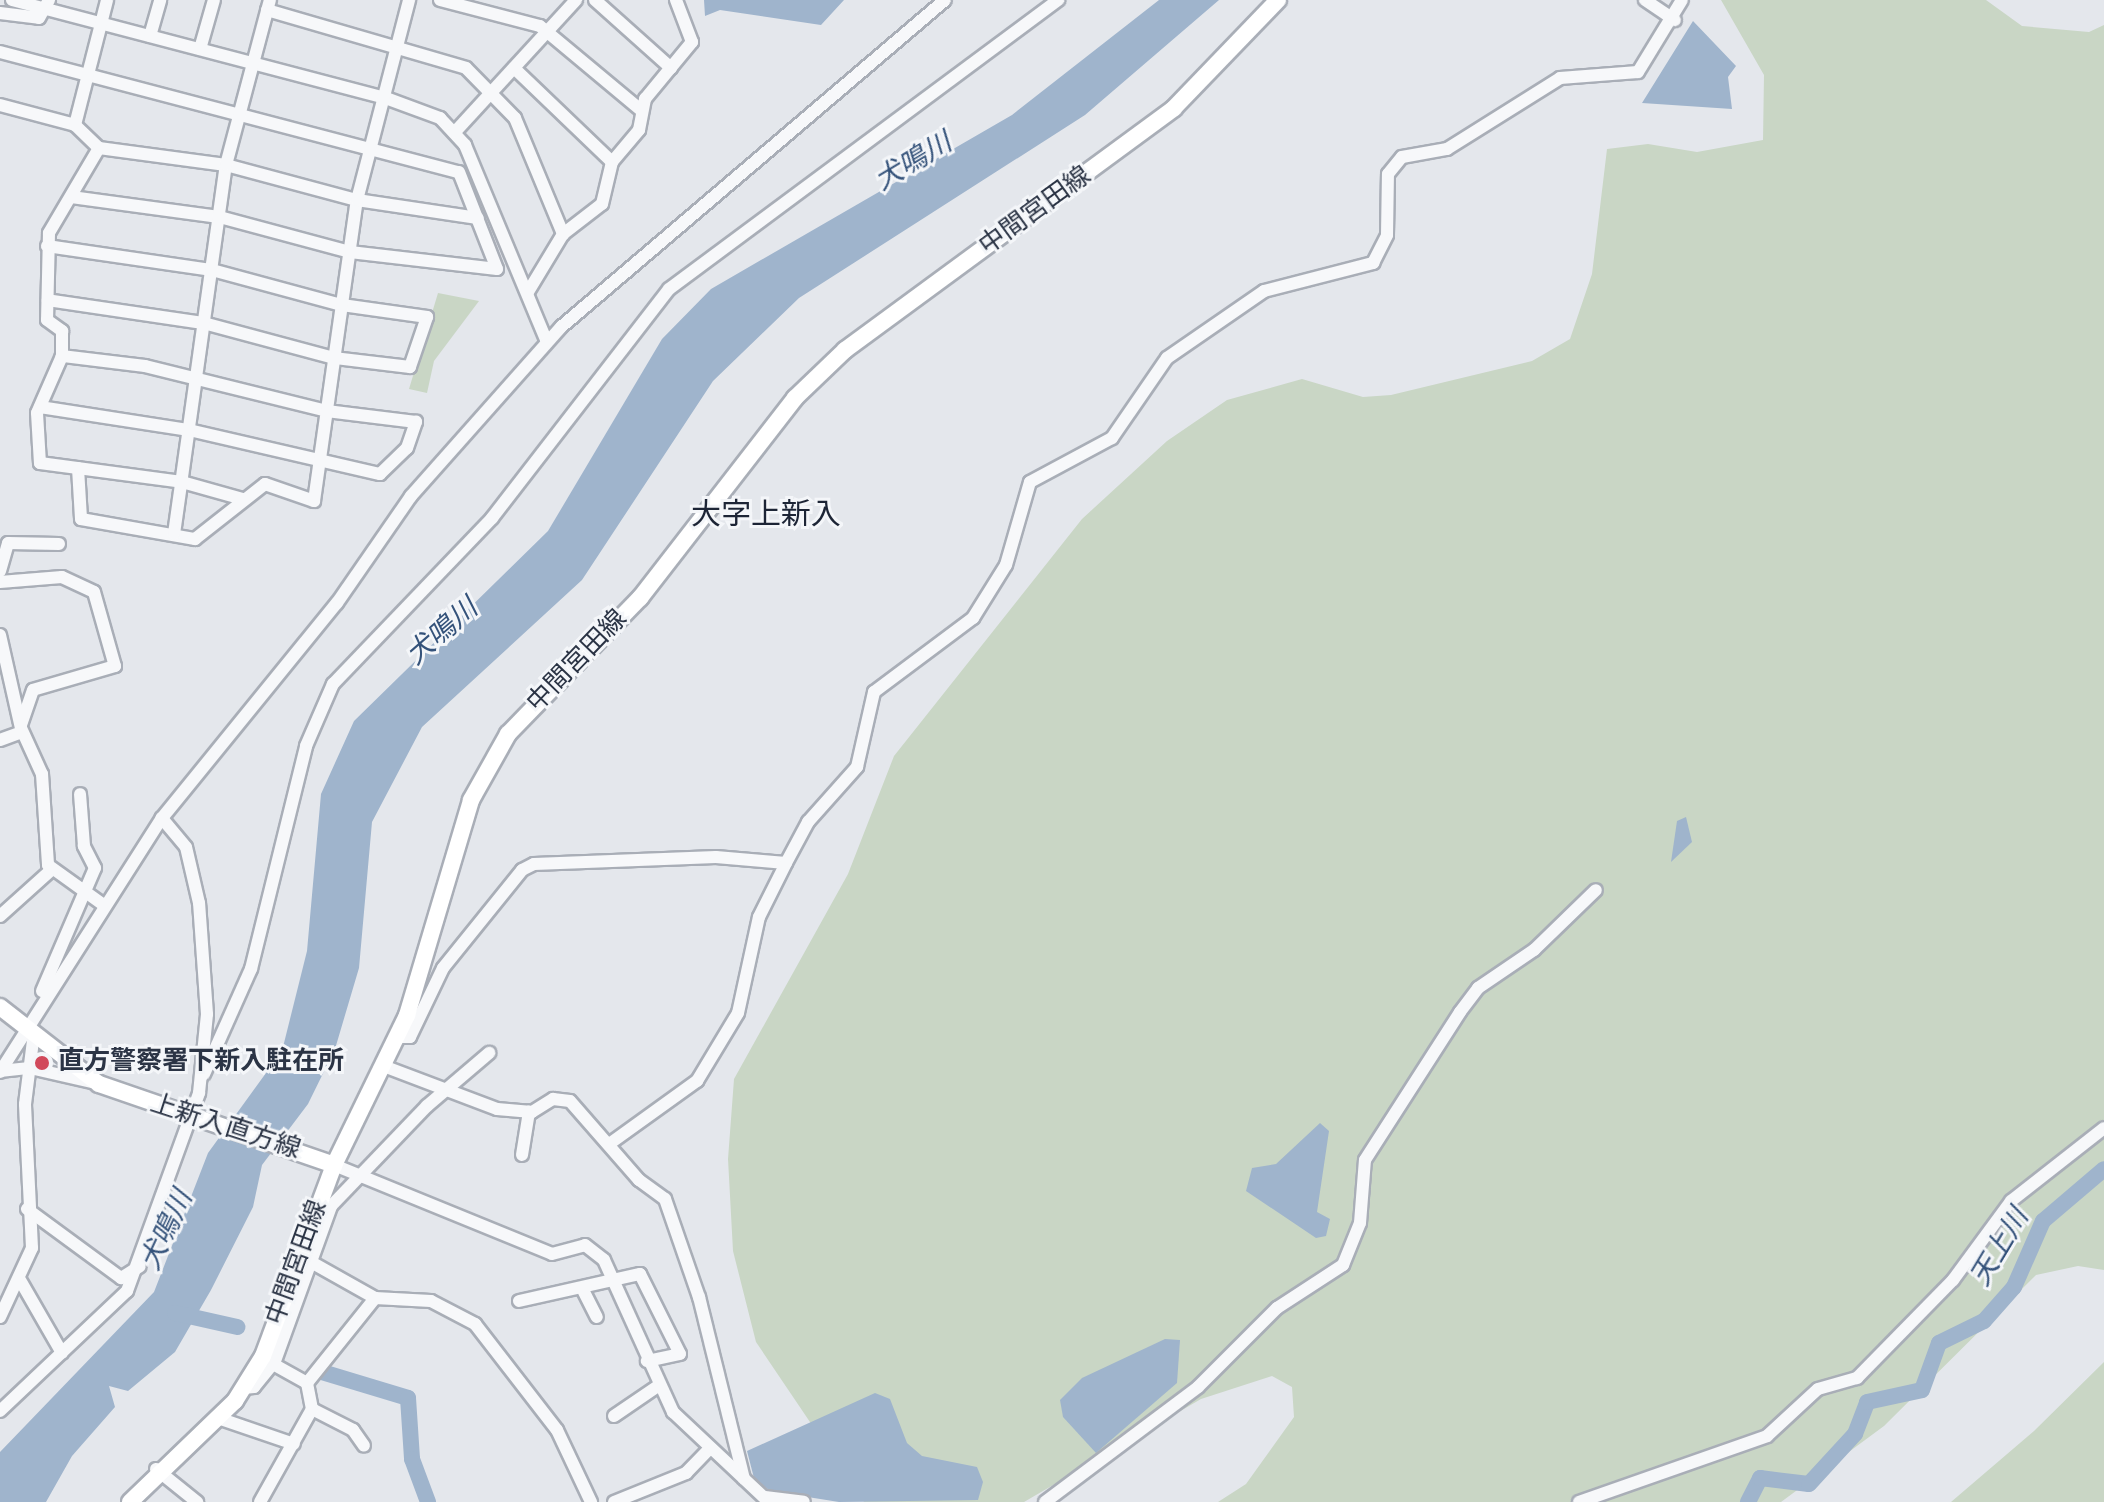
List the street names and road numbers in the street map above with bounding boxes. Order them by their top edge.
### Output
street label: 中間宮田線 [974,161,1098,263]
street label: 中間宮田線 [522,604,634,720]
street label: 上新入直方線 [146,1089,304,1167]
street label: 中間宮田線 [261,1197,335,1329]

